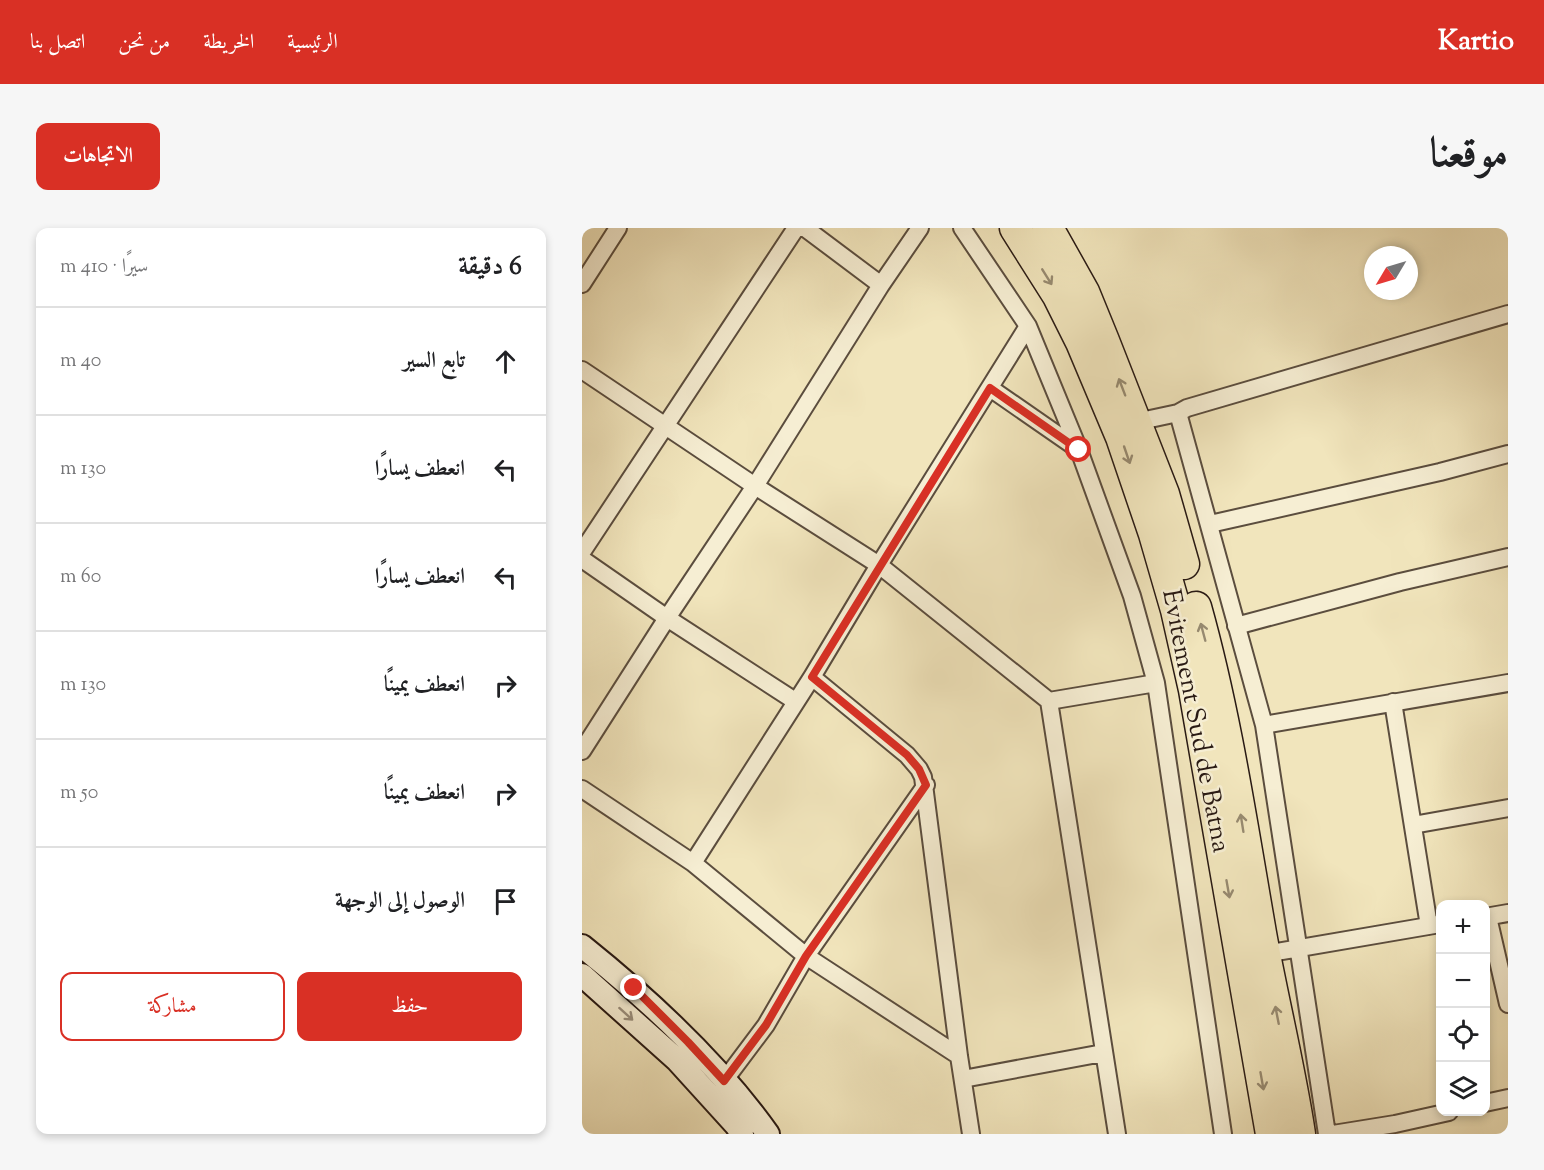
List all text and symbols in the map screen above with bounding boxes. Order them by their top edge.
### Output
text: Kartio [1438,22,1514,62]
text: اتصل بنا [30,28,85,58]
text: من نحن [118,28,170,58]
text: الخريطة [203,28,254,58]
text: الرئيسية [287,28,338,58]
button: الاتجاهات [36,123,160,190]
text: موقعنا [1430,126,1508,186]
north arrow [1364,246,1418,300]
text: 6 دقيقة [458,249,522,286]
text: سيرًا · 410 m [60,253,148,282]
one-way arrow [1041,268,1053,285]
icon: ahead [489,345,522,378]
text: تابع السير [403,346,465,378]
text: 40 m [60,347,101,376]
one-way arrow [1116,378,1127,397]
route start [1065,436,1091,462]
one-way arrow [1122,445,1133,464]
icon: left [489,453,522,486]
text: انعطف يسارًا [375,454,465,486]
text: 130 m [60,455,106,484]
icon: left [489,561,522,594]
text: انعطف يسارًا [375,562,465,594]
text: 60 m [60,563,101,592]
street label: Evitement Sud de Batna [1151,586,1239,856]
one-way arrow [1197,623,1208,642]
icon: right [489,669,522,702]
text: انعطف يمينًا [384,670,465,702]
text: 130 m [60,671,106,700]
icon: right [489,777,522,810]
text: انعطف يمينًا [384,778,465,810]
text: 50 m [60,779,98,808]
one-way arrow [1236,813,1247,833]
one-way arrow [1223,879,1234,899]
icon: arrive [489,885,522,918]
text: الوصول إلى الوجهة [335,886,465,918]
map controls [1436,900,1490,1116]
button: + [1436,900,1490,954]
button: − [1436,954,1490,1008]
button: مشاركة [60,972,285,1041]
button: حفظ [297,972,522,1041]
route end [620,974,646,1000]
one-way arrow [1271,1005,1282,1025]
one-way arrow [618,1007,633,1021]
button: locate [1436,1008,1490,1062]
button: layers [1436,1062,1490,1116]
one-way arrow [1256,1071,1267,1091]

